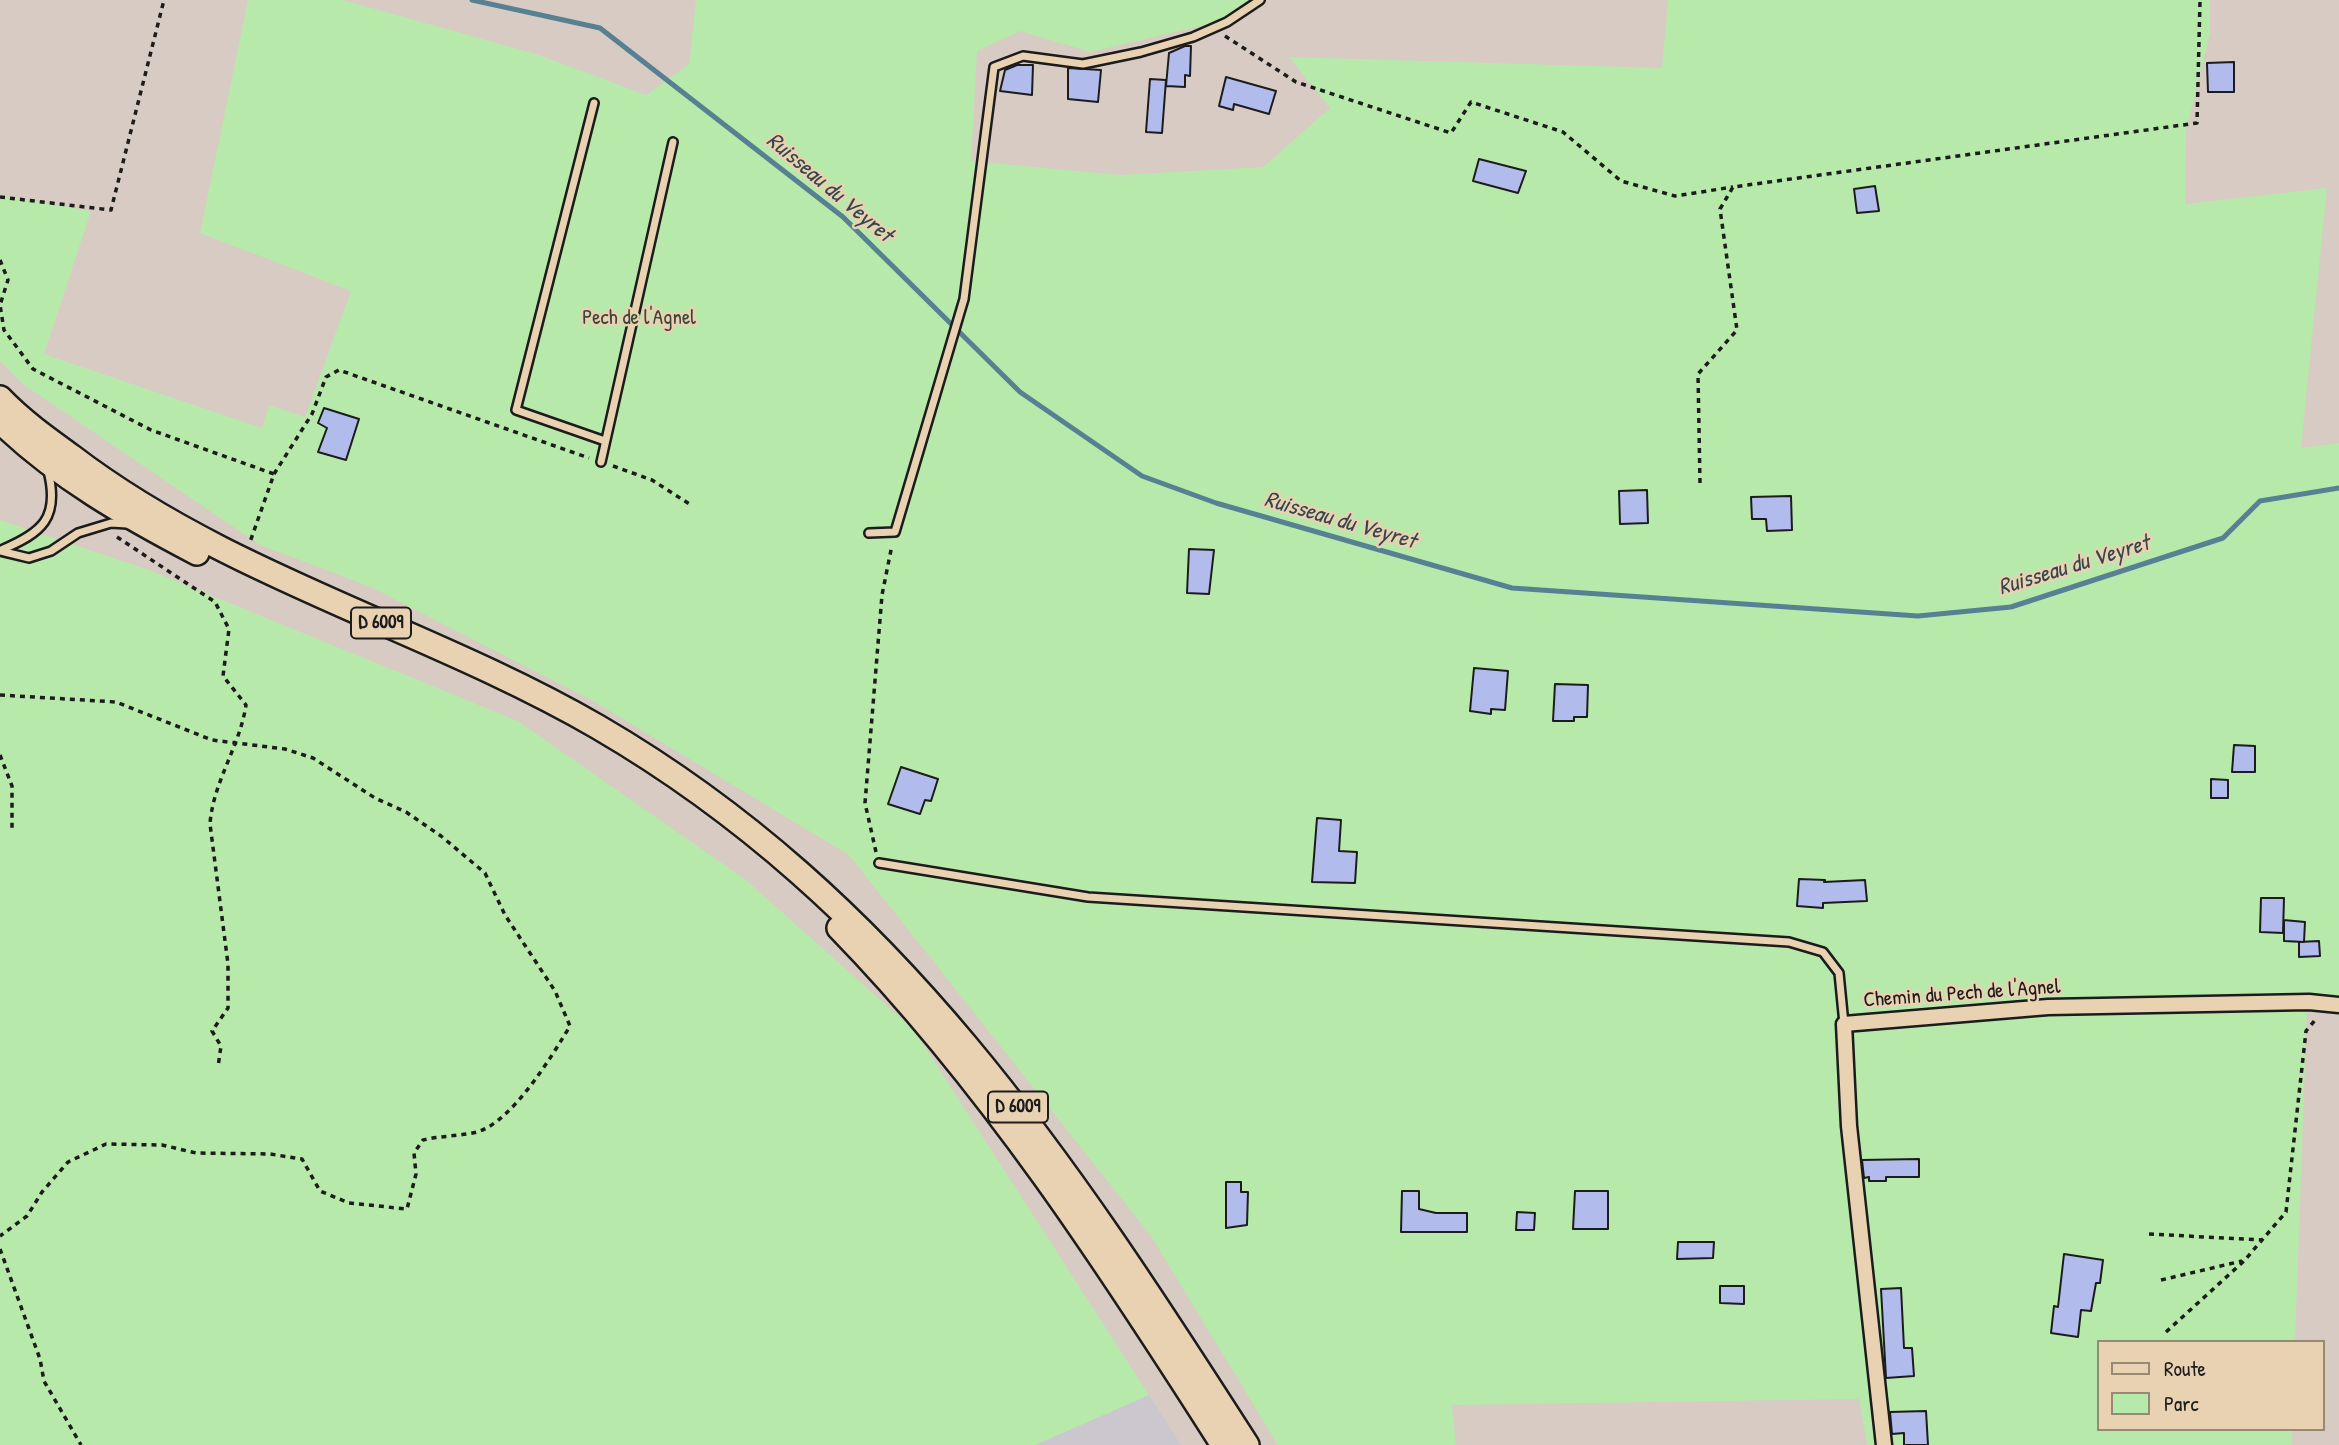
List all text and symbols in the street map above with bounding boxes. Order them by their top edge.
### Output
water label: Ruisseau du Veyret [760,127,898,249]
park label: Pech de l'Agnel [582,305,696,331]
water label: Ruisseau du Veyret [1261,486,1419,556]
water label: Ruisseau du Veyret [1995,530,2153,602]
road number: D 6009 [351,608,411,638]
street label: Chemin du Pech de l'Agnel [1863,975,2061,1013]
road number: D 6009 [988,1092,1048,1122]
legend [2098,1340,2325,1431]
text: Route [2164,1354,2206,1383]
text: Parc [2164,1389,2199,1418]

